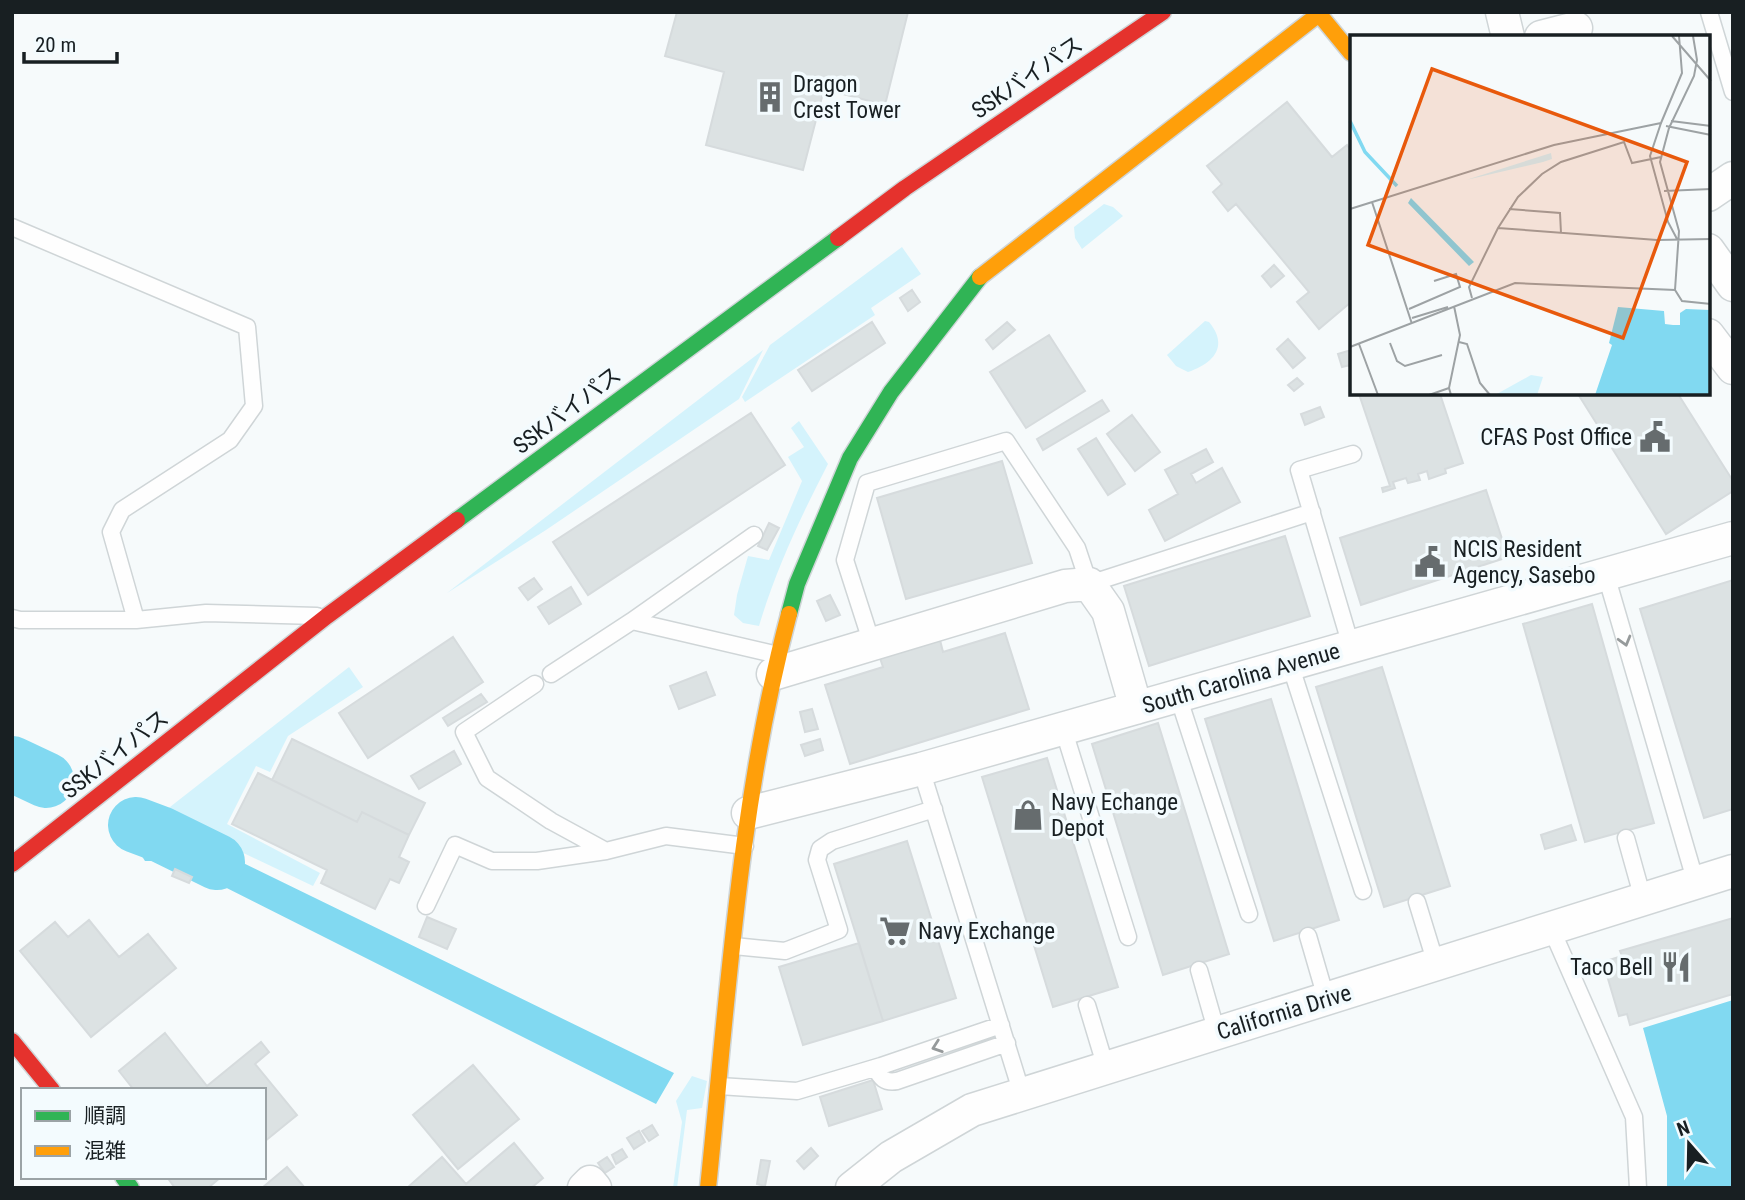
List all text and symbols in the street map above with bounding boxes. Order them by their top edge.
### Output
scale bar [24,21,117,65]
street label: SSKバイパス [967,30,1088,124]
text: 20 m [35,33,76,57]
inset map [1350,35,1710,396]
place label: Dragon Crest Tower [793,71,901,124]
building icon: Dragon Crest Tower [753,80,787,114]
street label: SSKバイパス [508,361,627,460]
public building icon: CFAS Post Office [1638,420,1672,454]
place label: CFAS Post Office [1480,424,1632,451]
place label: NCIS Resident Agency, Sasebo [1453,536,1595,589]
public building icon: NCIS Resident Agency, Sasebo [1413,545,1447,579]
one-way arrow [1617,634,1632,646]
street label: South Carolina Avenue [1139,637,1343,720]
street label: SSKバイパス [57,704,174,804]
place label: Navy Echange Depot [1051,789,1178,842]
shop icon: Navy Echange Depot [1011,798,1045,832]
supermarket icon: Navy Exchange [878,914,912,948]
place label: Navy Exchange [918,918,1055,945]
restaurant icon: Taco Bell [1659,950,1693,984]
place label: Taco Bell [1570,954,1653,981]
street label: California Drive [1214,979,1355,1046]
one-way arrow [931,1039,943,1053]
legend [21,1088,266,1179]
text: 順調 [84,1104,126,1128]
north arrow [1654,1109,1724,1179]
text: N [1674,1116,1693,1141]
text: 混雑 [84,1139,126,1163]

